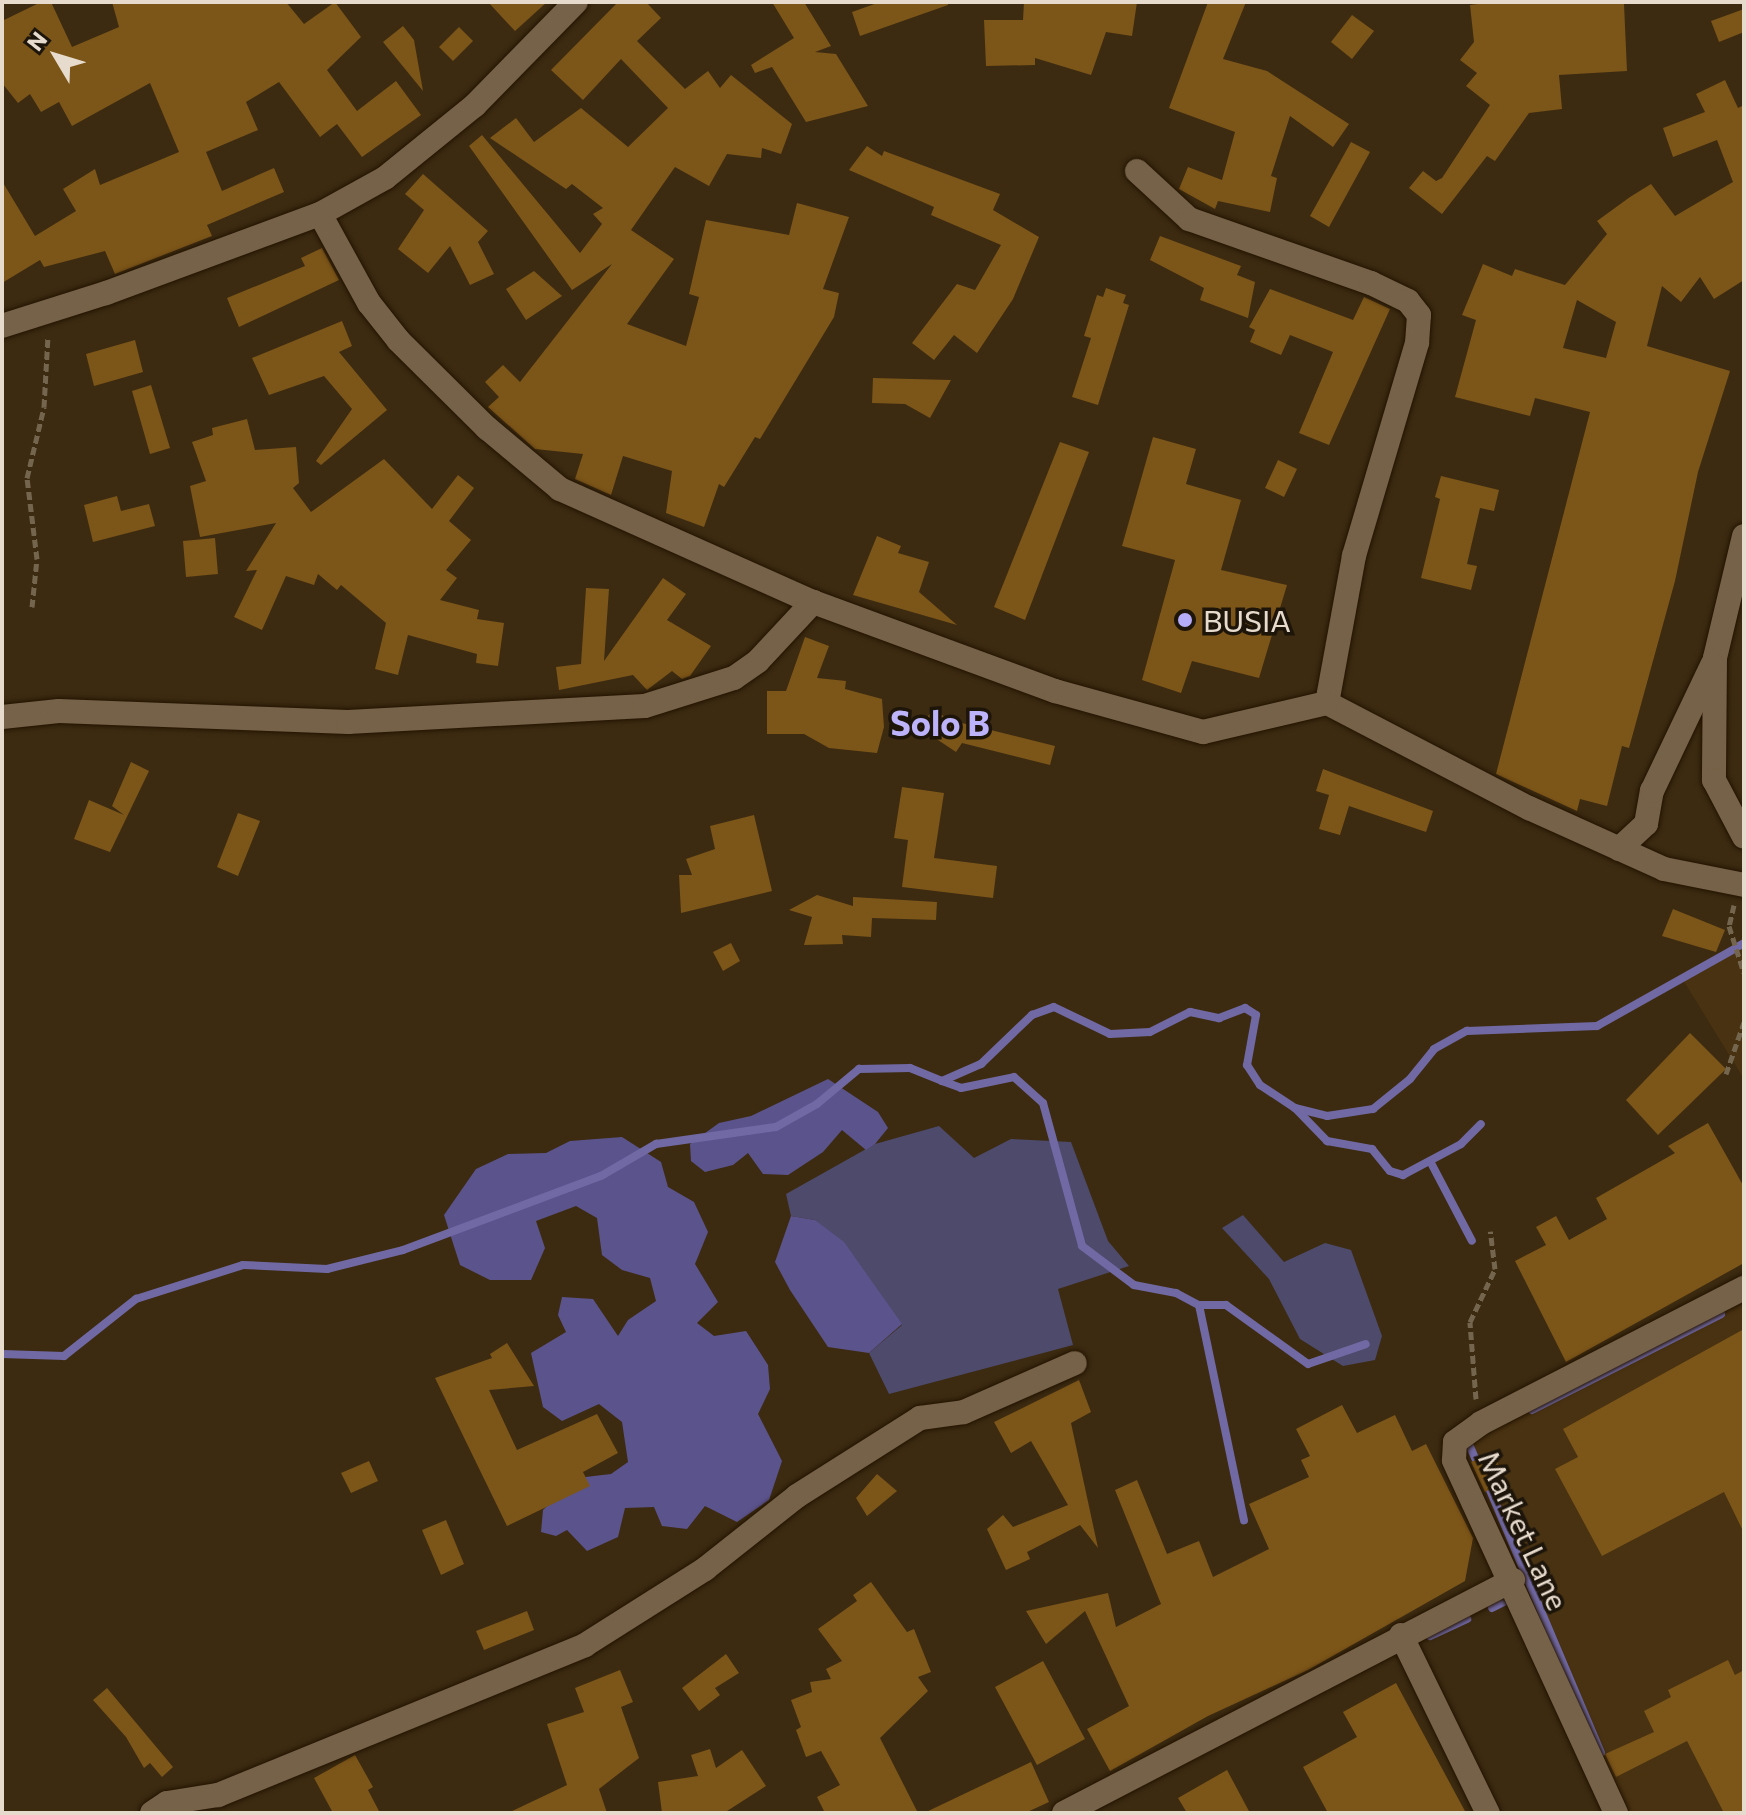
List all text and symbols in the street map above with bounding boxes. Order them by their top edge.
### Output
north arrow [16,16,96,96]
text: N [21,26,52,56]
place label: BUSIA [1203,602,1291,638]
marker: BUSIA [1174,609,1196,631]
district label: Solo B [890,703,990,743]
street label: Market Lane [1472,1445,1576,1615]

